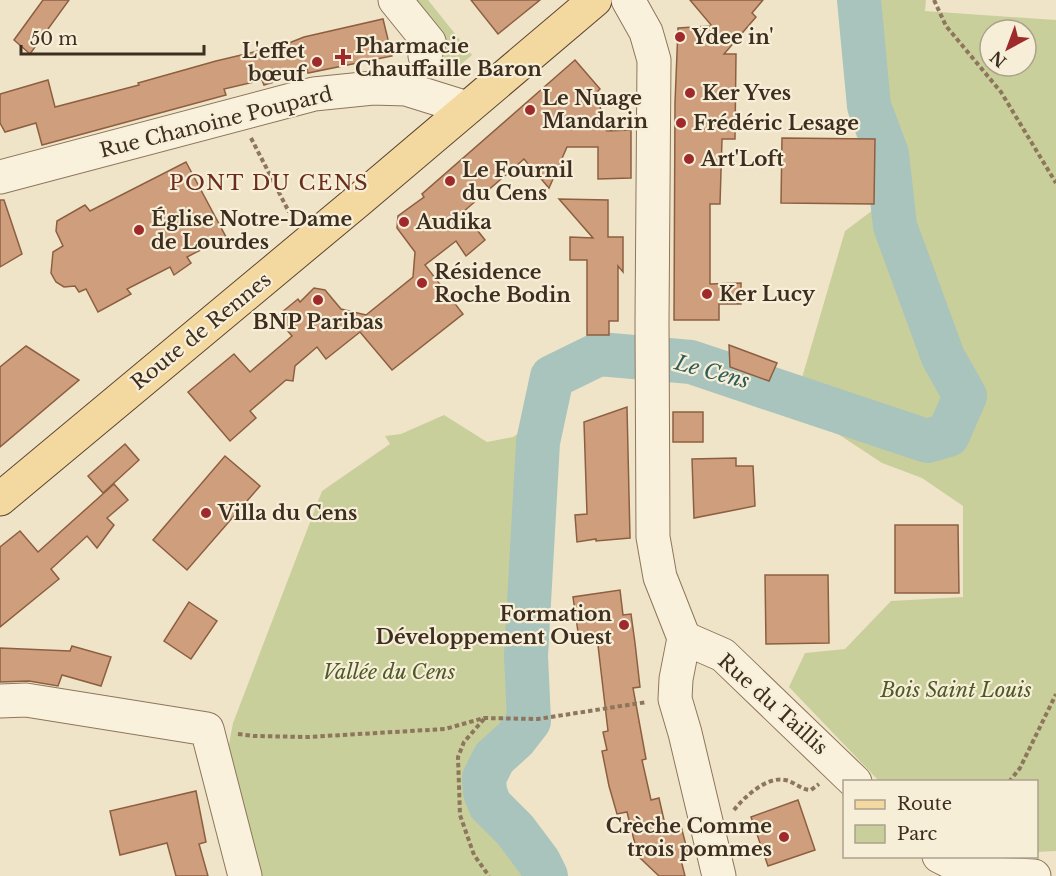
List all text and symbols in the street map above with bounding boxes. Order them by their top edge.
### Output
scale bar [21,18,204,56]
north arrow [978,18,1038,78]
place label: Ydee in' [691,25,773,49]
text: 50 m [30,28,78,50]
marker: Ydee in' [673,30,687,44]
place label: Pharmacie Chauffaille Baron [355,34,542,81]
place label: L'effet bœuf [242,39,307,86]
text: N [986,47,1010,72]
marker: Pharmacie Chauffaille Baron [336,50,350,64]
marker: L'effet bœuf [310,55,324,69]
street label: Rue Chanoine Poupard [97,81,335,163]
place label: Ker Yves [702,81,791,105]
place label: Le Nuage Mandarin [542,86,648,133]
marker: Ker Yves [683,86,697,100]
marker: Le Nuage Mandarin [523,103,537,117]
place label: Frédéric Lesage [693,111,859,135]
marker: Frédéric Lesage [674,116,688,130]
place label: Art'Loft [700,147,784,171]
marker: Art'Loft [682,152,696,166]
place label: Le Fournil du Cens [462,158,573,205]
district label: PONT DU CENS [169,170,369,196]
marker: Le Fournil du Cens [443,174,457,188]
place label: Église Notre-Dame de Lourdes [151,206,352,254]
place label: Audika [415,210,492,234]
marker: Audika [397,215,411,229]
marker: Église Notre-Dame de Lourdes [132,223,146,237]
place label: Résidence Roche Bodin [434,260,571,307]
street label: Route de Rennes [126,267,276,395]
marker: Résidence Roche Bodin [415,276,429,290]
place label: Ker Lucy [719,282,816,306]
marker: Ker Lucy [700,287,714,301]
marker: BNP Paribas [311,293,325,307]
place label: BNP Paribas [253,310,383,334]
water label: Le Cens [671,349,752,394]
place label: Villa du Cens [217,501,357,525]
marker: Villa du Cens [199,506,213,520]
place label: Formation Développement Ouest [376,602,612,649]
marker: Formation Développement Ouest [617,618,631,632]
street label: Rue du Taillis [713,649,833,759]
park label: Vallée du Cens [323,660,456,684]
park label: Bois Saint Louis [879,678,1032,702]
legend [843,780,1038,858]
text: Route [897,793,952,815]
place label: Crèche Comme trois pommes [606,814,772,861]
text: Parc [897,823,938,845]
marker: Crèche Comme trois pommes [777,830,791,844]

